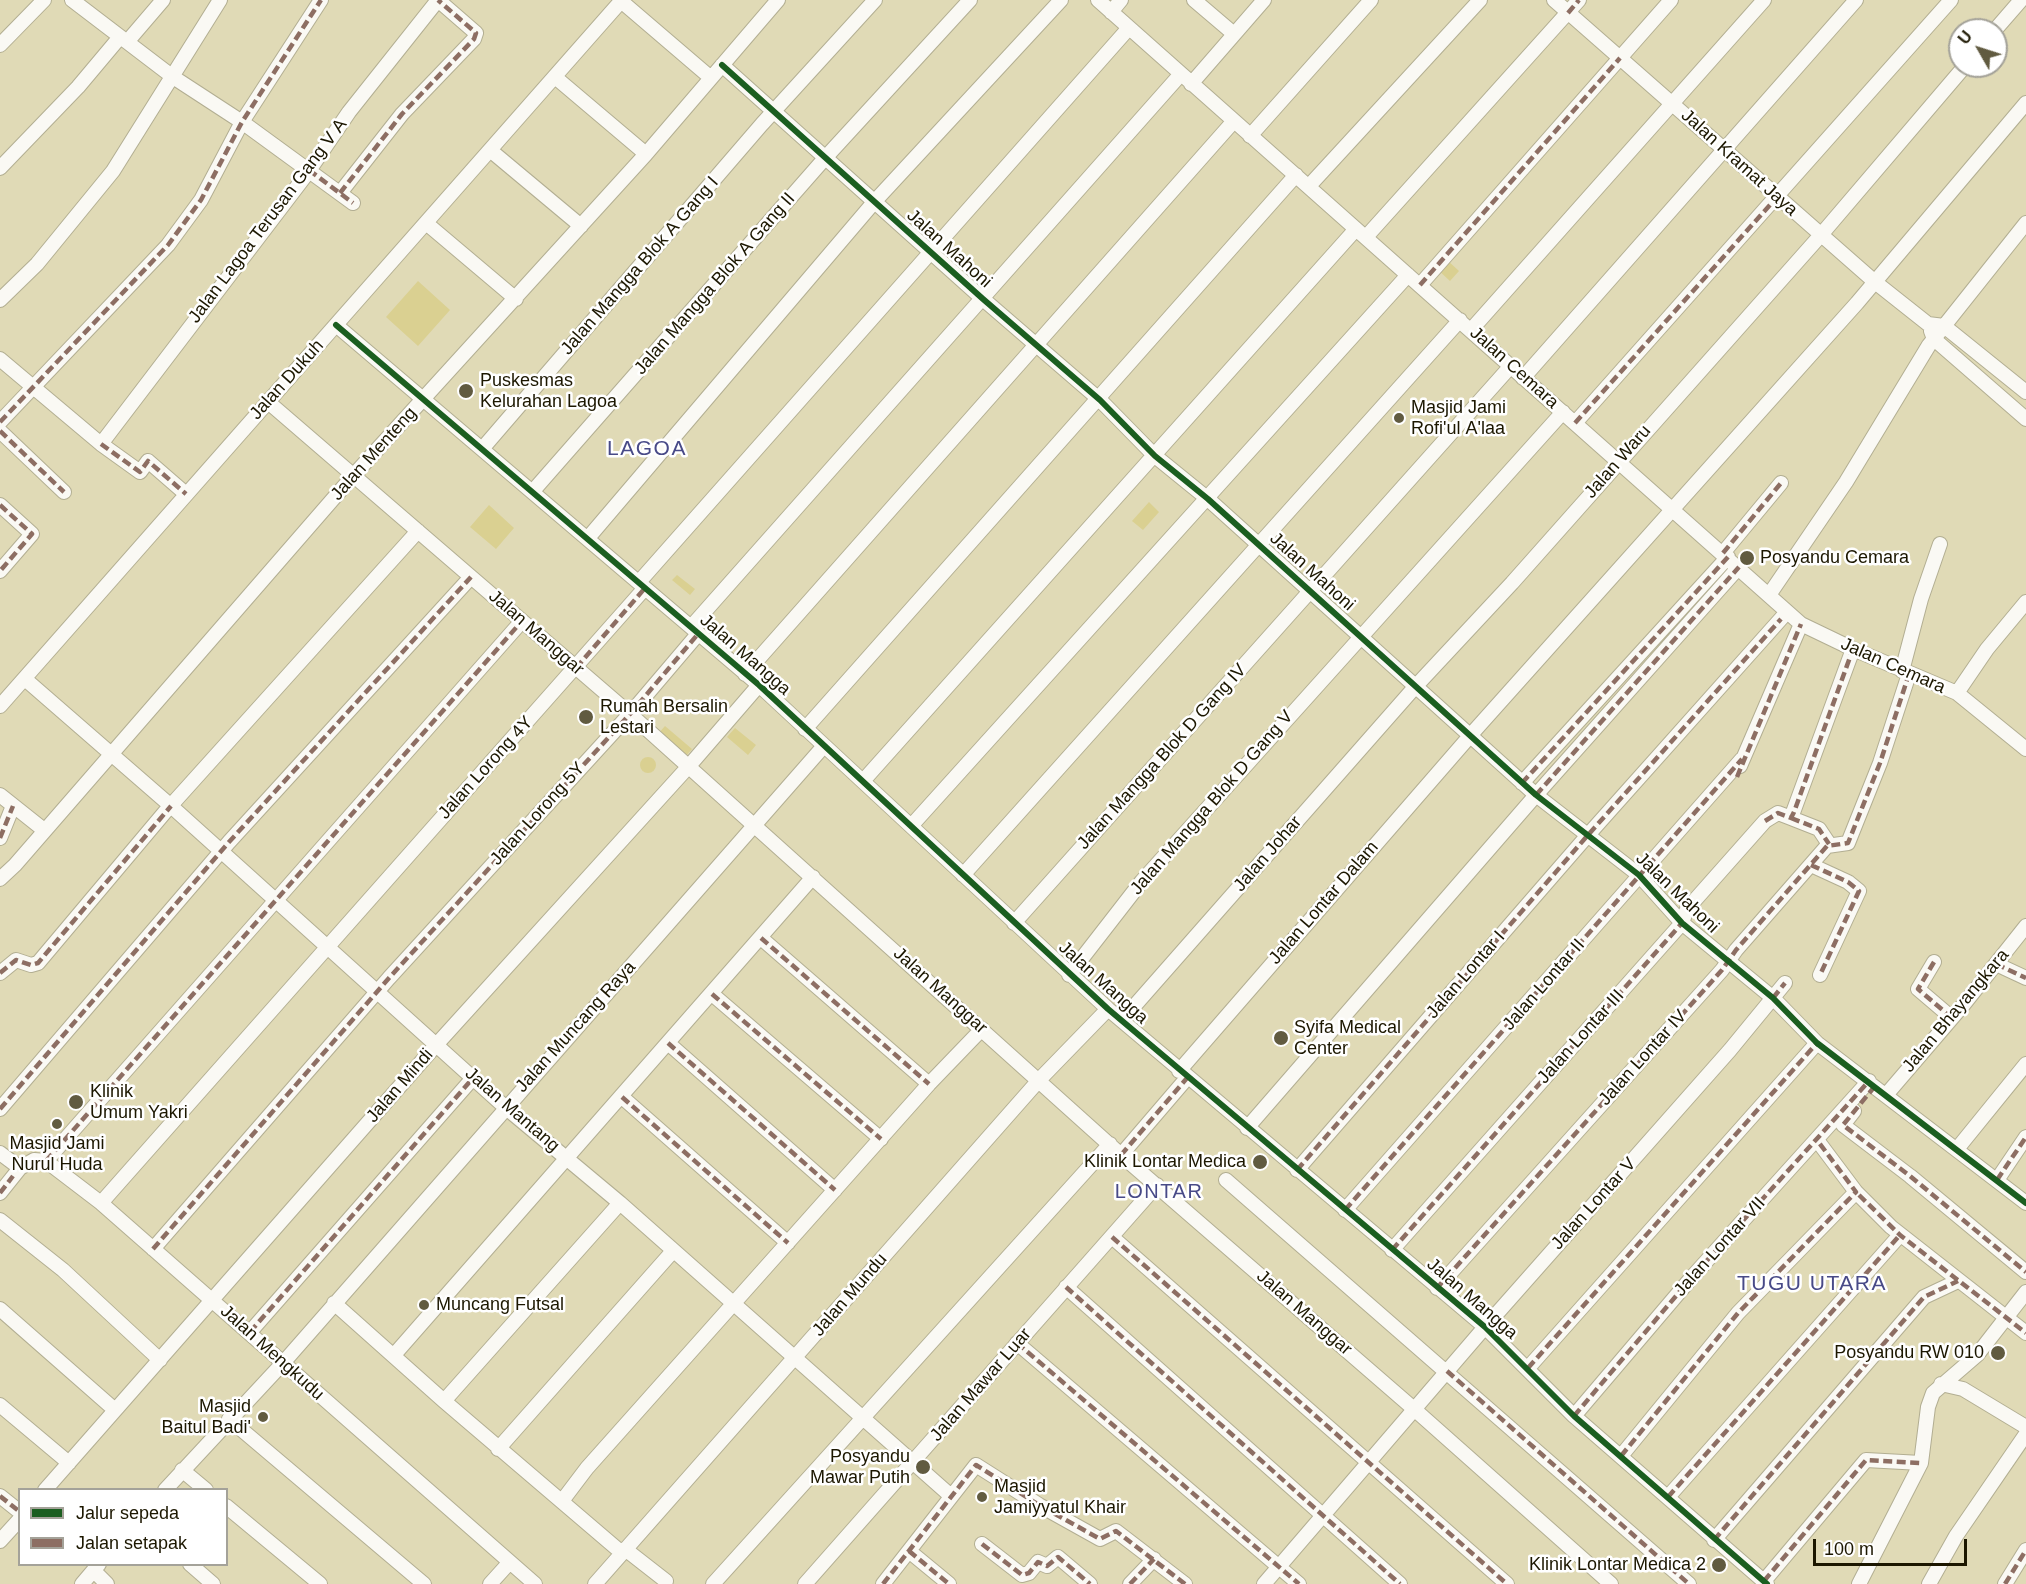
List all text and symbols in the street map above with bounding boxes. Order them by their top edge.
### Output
north arrow [1948,18,2008,78]
text: U [1955,28,1975,47]
street label: Jalan Kramat Jaya [1676,105,1802,221]
street label: Jalan Lagoa Terusan Gang V A [184,115,352,327]
street label: Jalan Mangga Blok A Gang I [557,172,723,360]
street label: Jalan Mangga Blok A Gang II [630,189,800,379]
street label: Jalan Mahoni [902,205,996,293]
street label: Jalan Cemara [1465,322,1563,414]
street label: Jalan Dukuh [245,336,329,424]
place label: Puskesmas Kelurahan Lagoa [480,370,617,412]
marker: Puskesmas Kelurahan Lagoa [457,382,475,400]
place label: Masjid Jami Rofi'ul A'laa [1411,397,1506,440]
street label: Jalan Menteng [326,403,422,505]
marker: Masjid Jami Rofi'ul A'laa [1392,411,1406,425]
street label: Jalan Waru [1580,421,1656,503]
district label: LAGOA [607,436,687,462]
street label: Jalan Mahoni [1265,528,1359,616]
place label: Posyandu Cemara [1760,547,1909,569]
marker: Posyandu Cemara [1738,549,1756,567]
street label: Jalan Manggar [484,586,588,680]
street label: Jalan Mangga [695,610,795,700]
street label: Jalan Cemara [1837,633,1949,699]
street label: Jalan Mangga Blok D Gang IV [1073,660,1251,854]
place label: Rumah Bersalin Lestari [600,696,728,738]
street label: Jalan Mangga Blok D Gang V [1126,706,1298,900]
marker: Rumah Bersalin Lestari [577,708,595,726]
street label: Jalan Lorong 4Y [434,712,538,824]
street label: Jalan Lorong 5Y [486,758,590,870]
street label: Jalan Johar [1229,812,1307,896]
street label: Jalan Lontar Dalam [1265,837,1383,969]
street label: Jalan Mahoni [1631,848,1723,938]
street label: Jalan Lontar I [1422,927,1510,1023]
street label: Jalan Lontar II [1498,935,1590,1035]
street label: Jalan Mangga [1054,937,1152,1029]
street label: Jalan Manggar [889,943,991,1039]
street label: Jalan Bhayangkara [1898,945,2014,1077]
street label: Jalan Muncang Raya [511,957,641,1097]
street label: Jalan Lontar III [1533,986,1629,1088]
street label: Jalan Lontar IV [1594,1006,1692,1110]
place label: Syifa Medical Center [1294,1017,1401,1060]
marker: Syifa Medical Center [1272,1029,1290,1047]
street label: Jalan Mindi [362,1045,438,1127]
street label: Jalan Mantang [460,1063,564,1157]
place label: Klinik Umum Yakri [90,1081,188,1124]
marker: Klinik Umum Yakri [67,1093,85,1111]
marker: Masjid Jami Nurul Huda [50,1117,64,1131]
place label: Masjid Jami Nurul Huda [9,1133,105,1176]
place label: Klinik Lontar Medica [1084,1151,1246,1173]
marker: Klinik Lontar Medica [1251,1153,1269,1171]
street label: Jalan Lontar V [1547,1154,1641,1254]
district label: LONTAR [1115,1180,1203,1204]
street label: Jalan Lontar VII [1670,1193,1770,1301]
street label: Jalan Mundu [808,1249,892,1341]
street label: Jalan Mangga [1422,1254,1522,1344]
street label: Jalan Manggar [1252,1266,1356,1360]
district label: TUGU UTARA [1737,1271,1887,1297]
place label: Muncang Futsal [436,1294,564,1316]
marker: Muncang Futsal [417,1298,431,1312]
street label: Jalan Mengkudu [216,1301,328,1405]
street label: Jalan Mawar Luar [926,1324,1036,1446]
place label: Posyandu RW 010 [1834,1342,1984,1364]
marker: Posyandu RW 010 [1989,1344,2007,1362]
place label: Masjid Baitul Badi' [162,1396,251,1438]
marker: Masjid Baitul Badi' [256,1410,270,1424]
place label: Posyandu Mawar Putih [810,1446,910,1488]
marker: Posyandu Mawar Putih [914,1458,932,1476]
place label: Masjid Jamiyyatul Khair [994,1476,1126,1518]
legend [18,1488,228,1566]
marker: Masjid Jamiyyatul Khair [975,1490,989,1504]
text: Jalur sepeda [76,1503,179,1523]
scale bar [1816,1527,1970,1565]
text: Jalan setapak [76,1533,187,1553]
text: 100 m [1824,1539,1874,1559]
place label: Klinik Lontar Medica 2 [1529,1554,1706,1576]
marker: Klinik Lontar Medica 2 [1710,1556,1728,1574]

